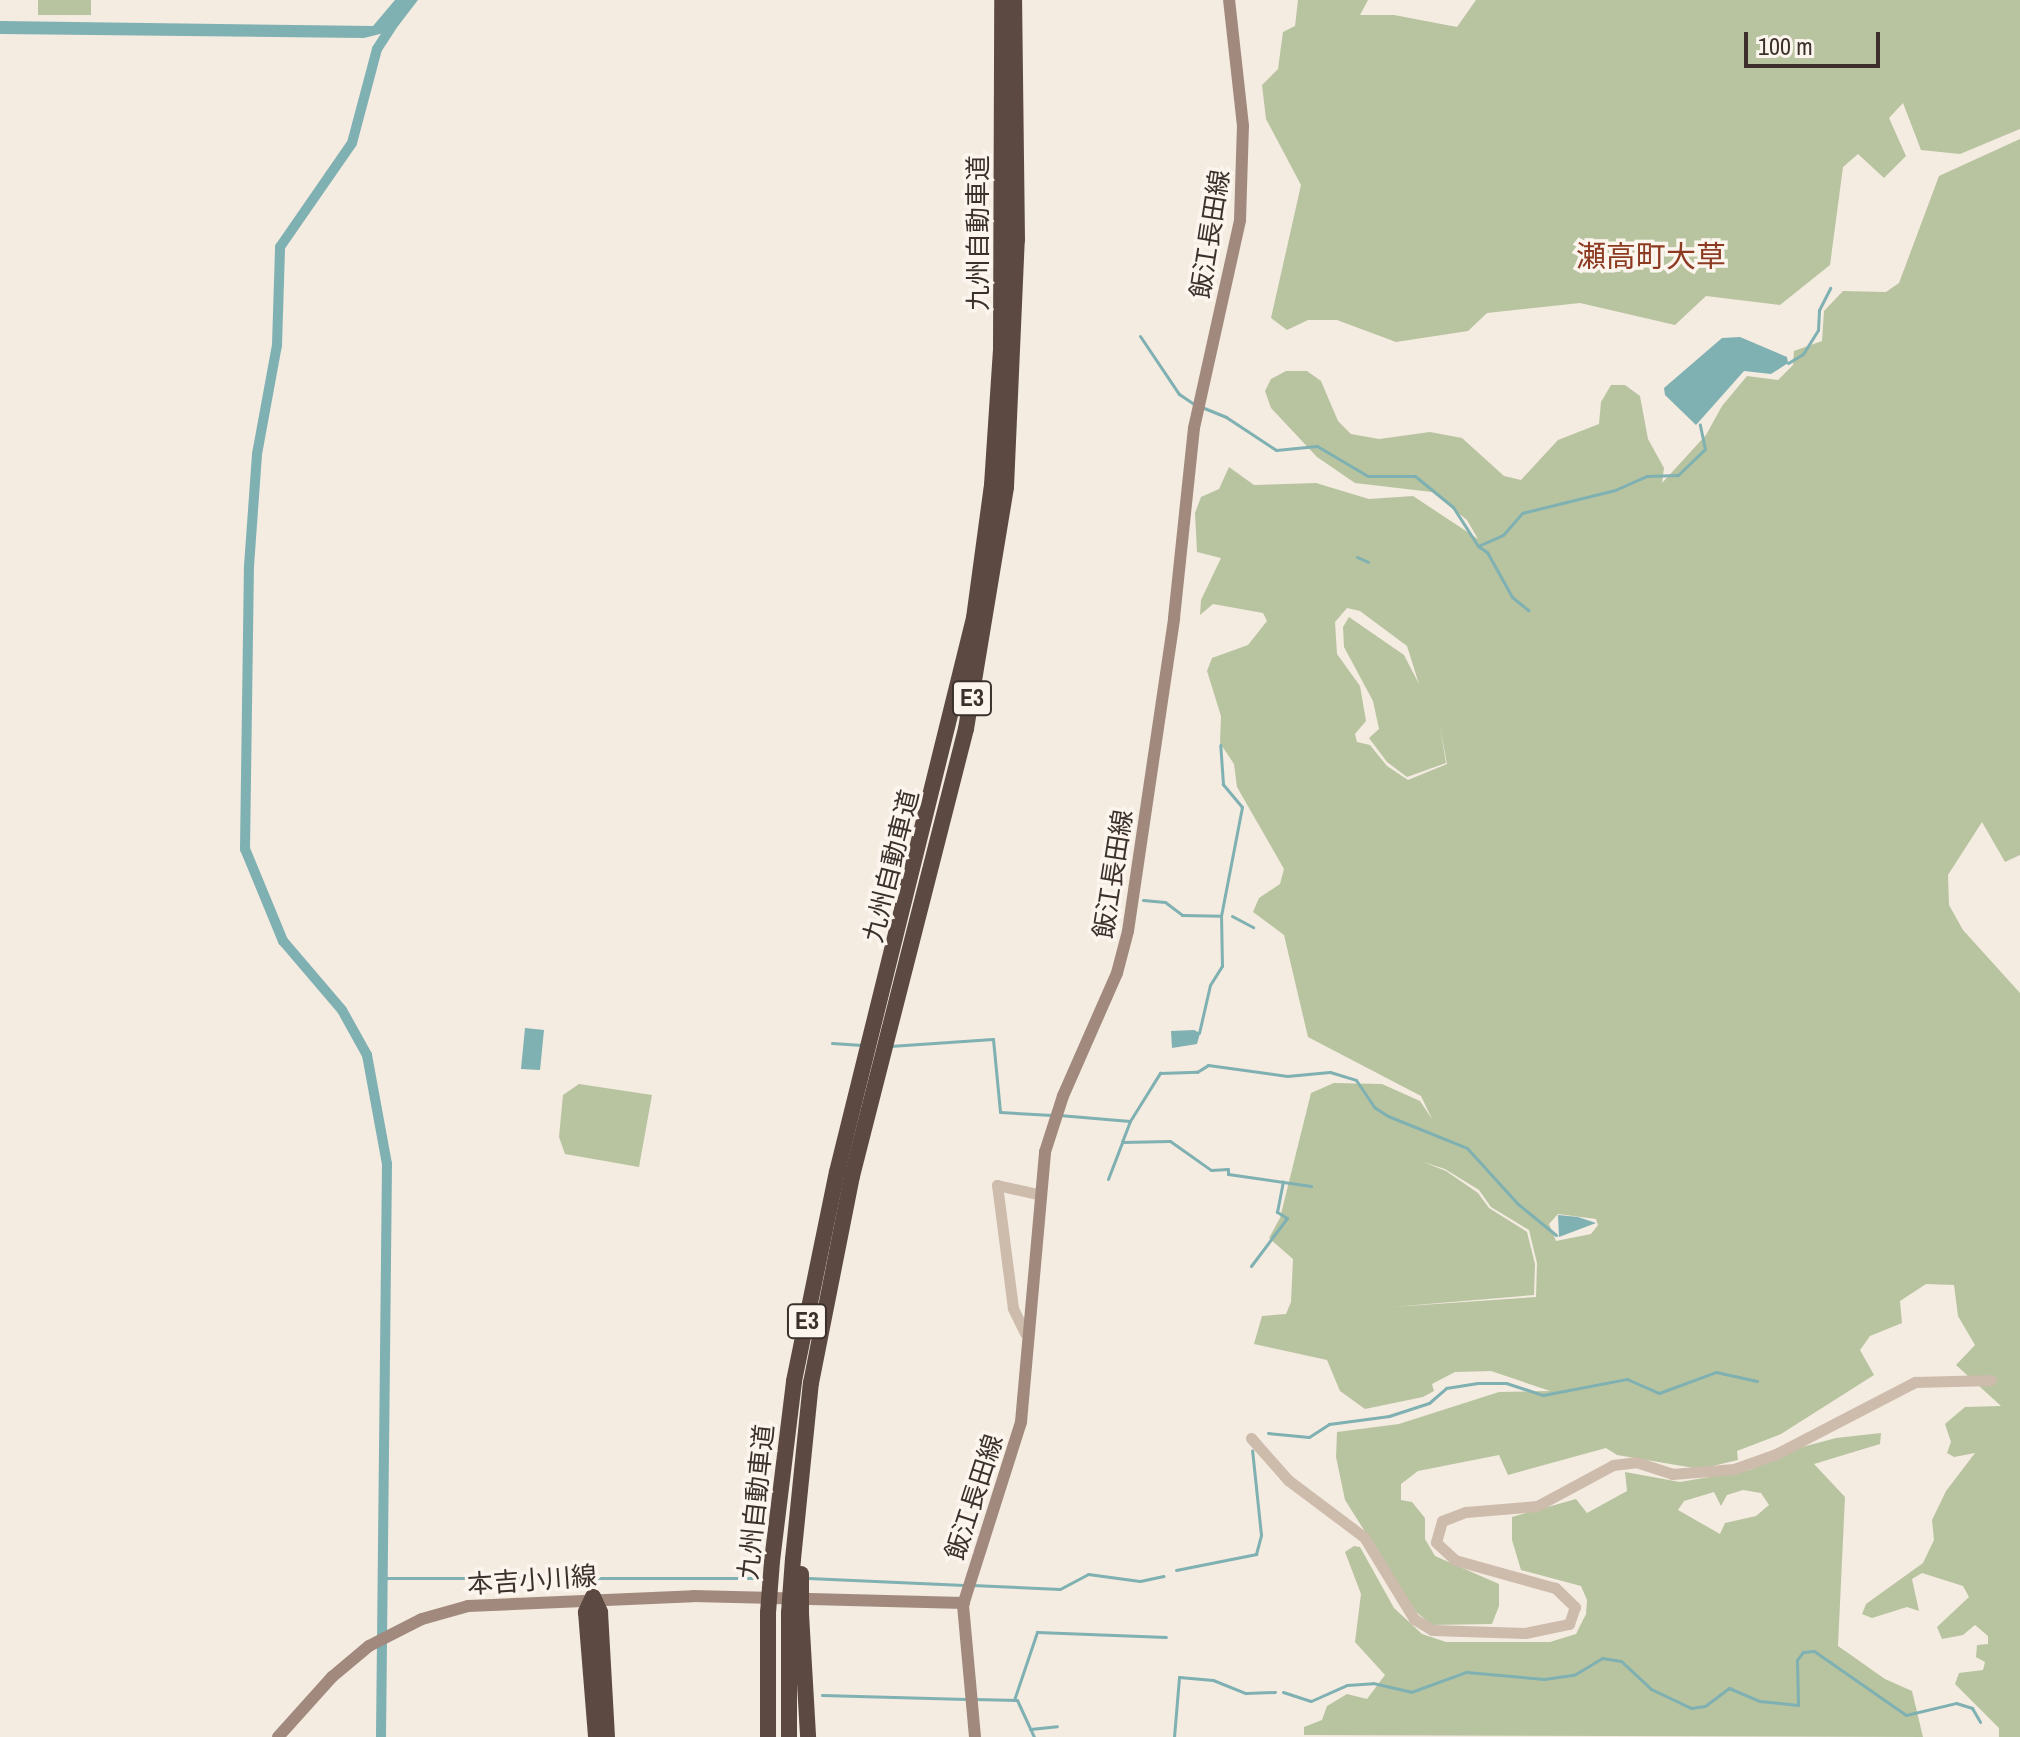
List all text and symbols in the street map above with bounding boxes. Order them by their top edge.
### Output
scale bar [1748,16,1884,66]
text: 100 m [1758,30,1813,62]
street label: 九州自動車道 [962,155,994,311]
street label: 飯江長田線 [1184,167,1236,301]
district label: 瀬高町大草 [1576,238,1726,274]
road number: E3 [950,678,994,718]
street label: 九州自動車道 [857,787,925,945]
street label: 飯江長田線 [1087,807,1139,941]
road number: E3 [785,1301,829,1341]
street label: 九州自動車道 [732,1423,780,1581]
street label: 飯江長田線 [939,1430,1009,1564]
street label: 本吉小川線 [466,1560,598,1600]

